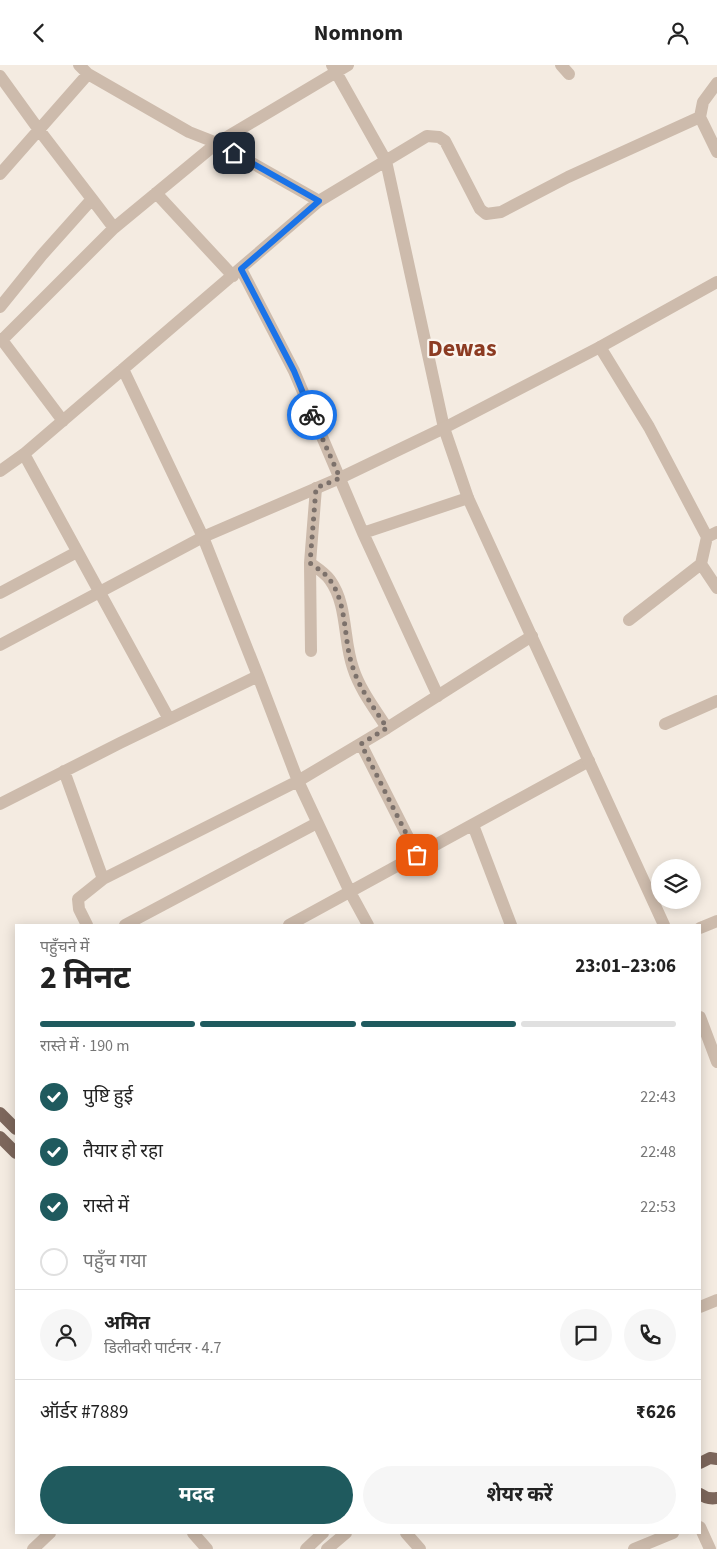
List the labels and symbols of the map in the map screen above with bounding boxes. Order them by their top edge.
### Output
pin [213,132,255,174]
district label: Dewas [427,331,497,366]
courier [287,390,337,440]
pin [396,834,438,876]

